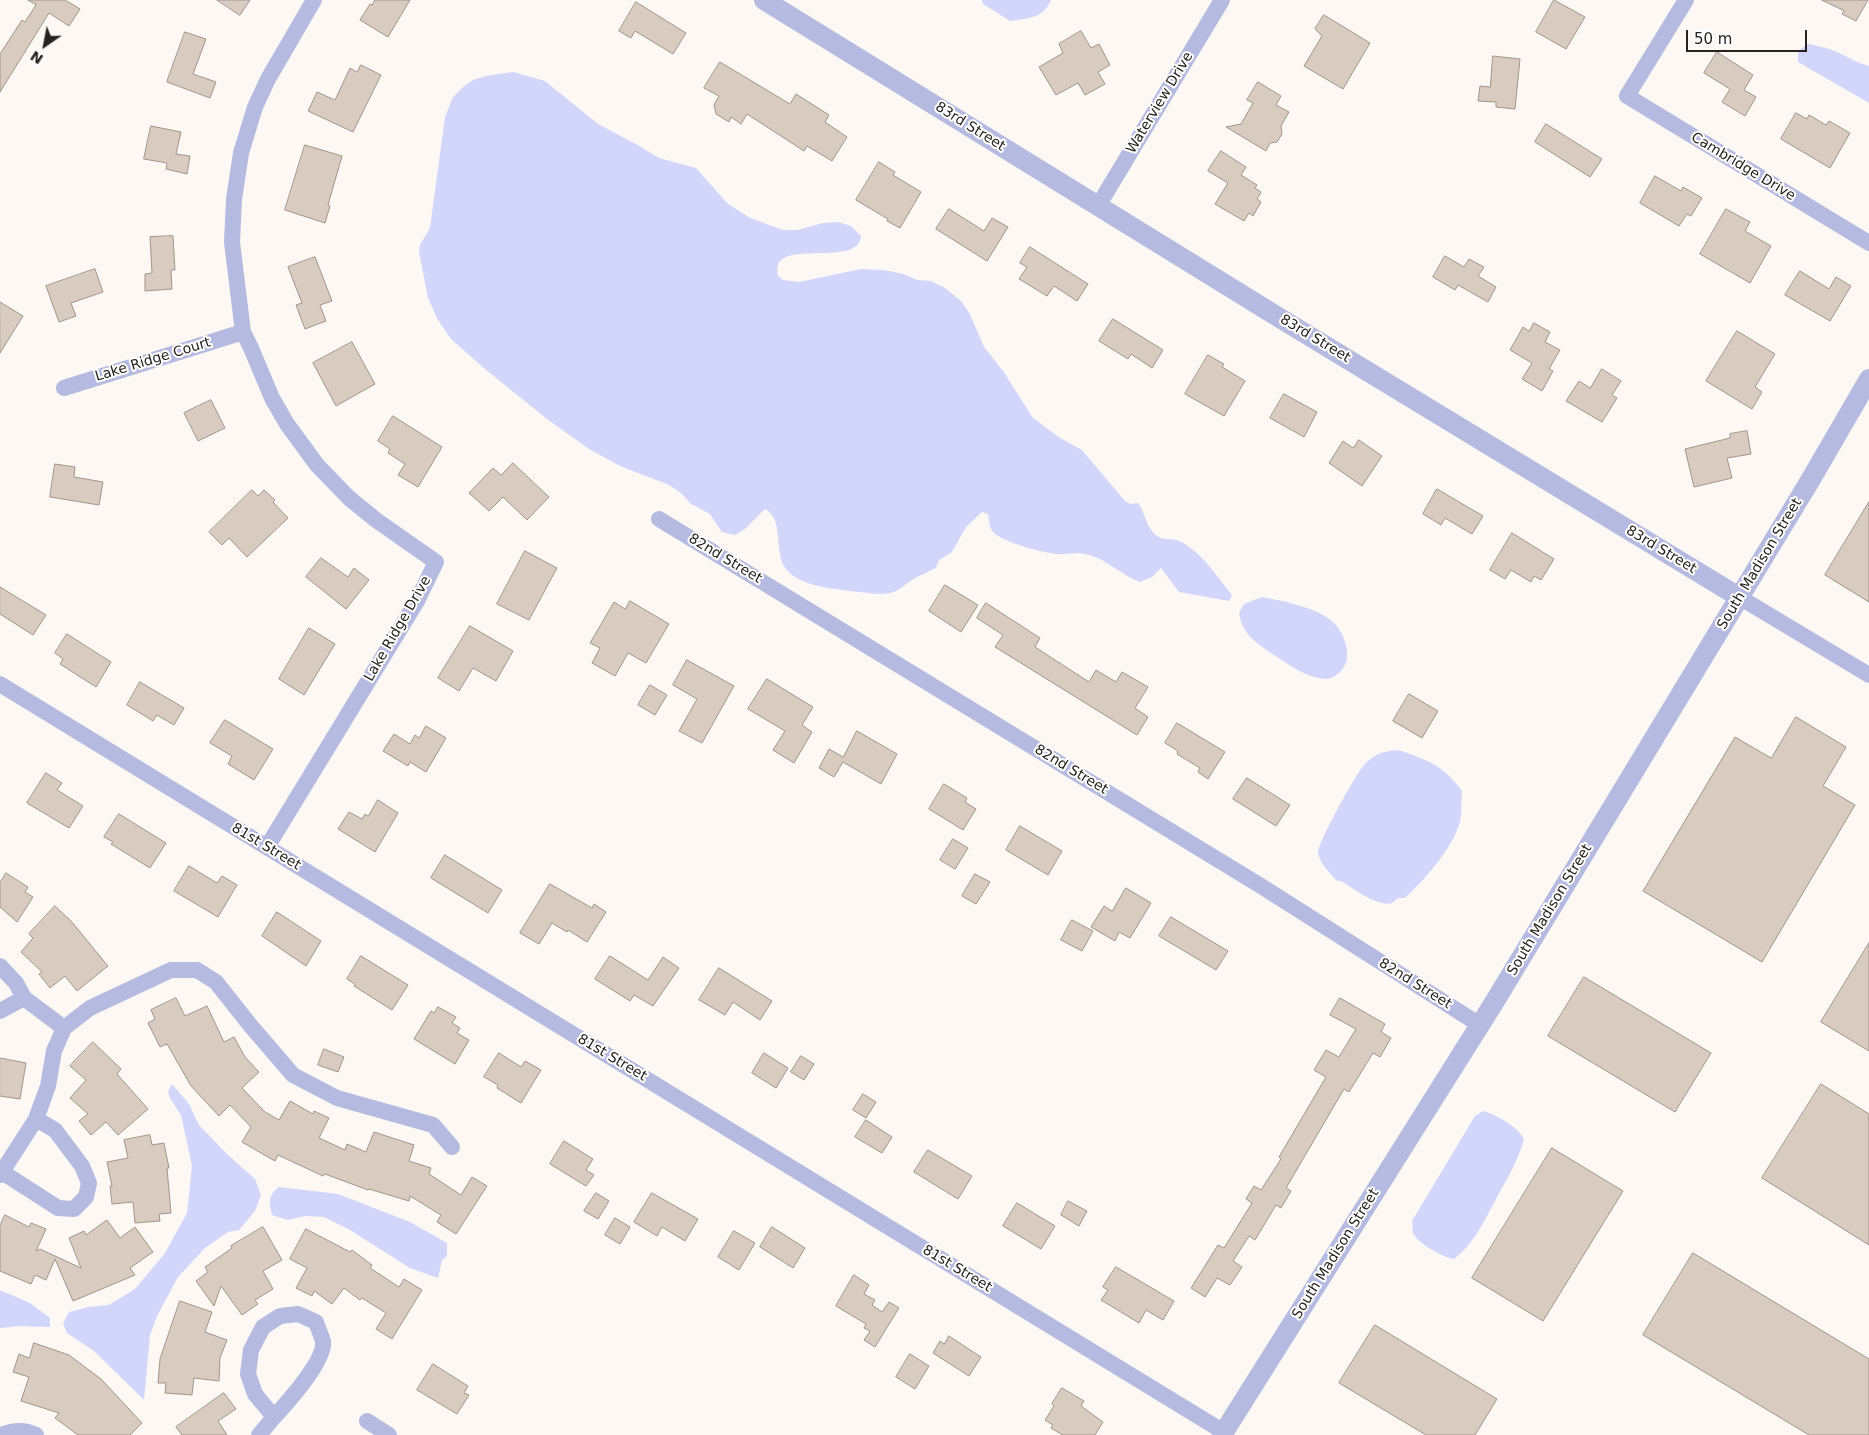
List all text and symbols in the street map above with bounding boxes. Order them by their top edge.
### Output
north arrow [20,20,70,70]
scale bar [1689,20,1810,52]
text: 50 m [1694,30,1732,48]
text: N [28,48,46,67]
street label: Waterview Drive [1123,49,1197,157]
street label: 83rd Street [932,99,1008,155]
street label: Cambridge Drive [1688,129,1798,205]
street label: 83rd Street [1277,311,1353,367]
street label: Lake Ridge Court [93,334,213,386]
street label: South Madison Street [1714,495,1806,633]
street label: 83rd Street [1623,522,1699,578]
street label: 82nd Street [685,531,765,587]
street label: Lake Ridge Drive [361,573,435,685]
street label: 82nd Street [1031,742,1111,798]
street label: 81st Street [228,820,304,874]
street label: South Madison Street [1504,841,1596,979]
street label: 82nd Street [1376,955,1454,1013]
street label: 81st Street [574,1031,650,1085]
street label: South Madison Street [1289,1186,1383,1322]
street label: 81st Street [919,1242,995,1296]

